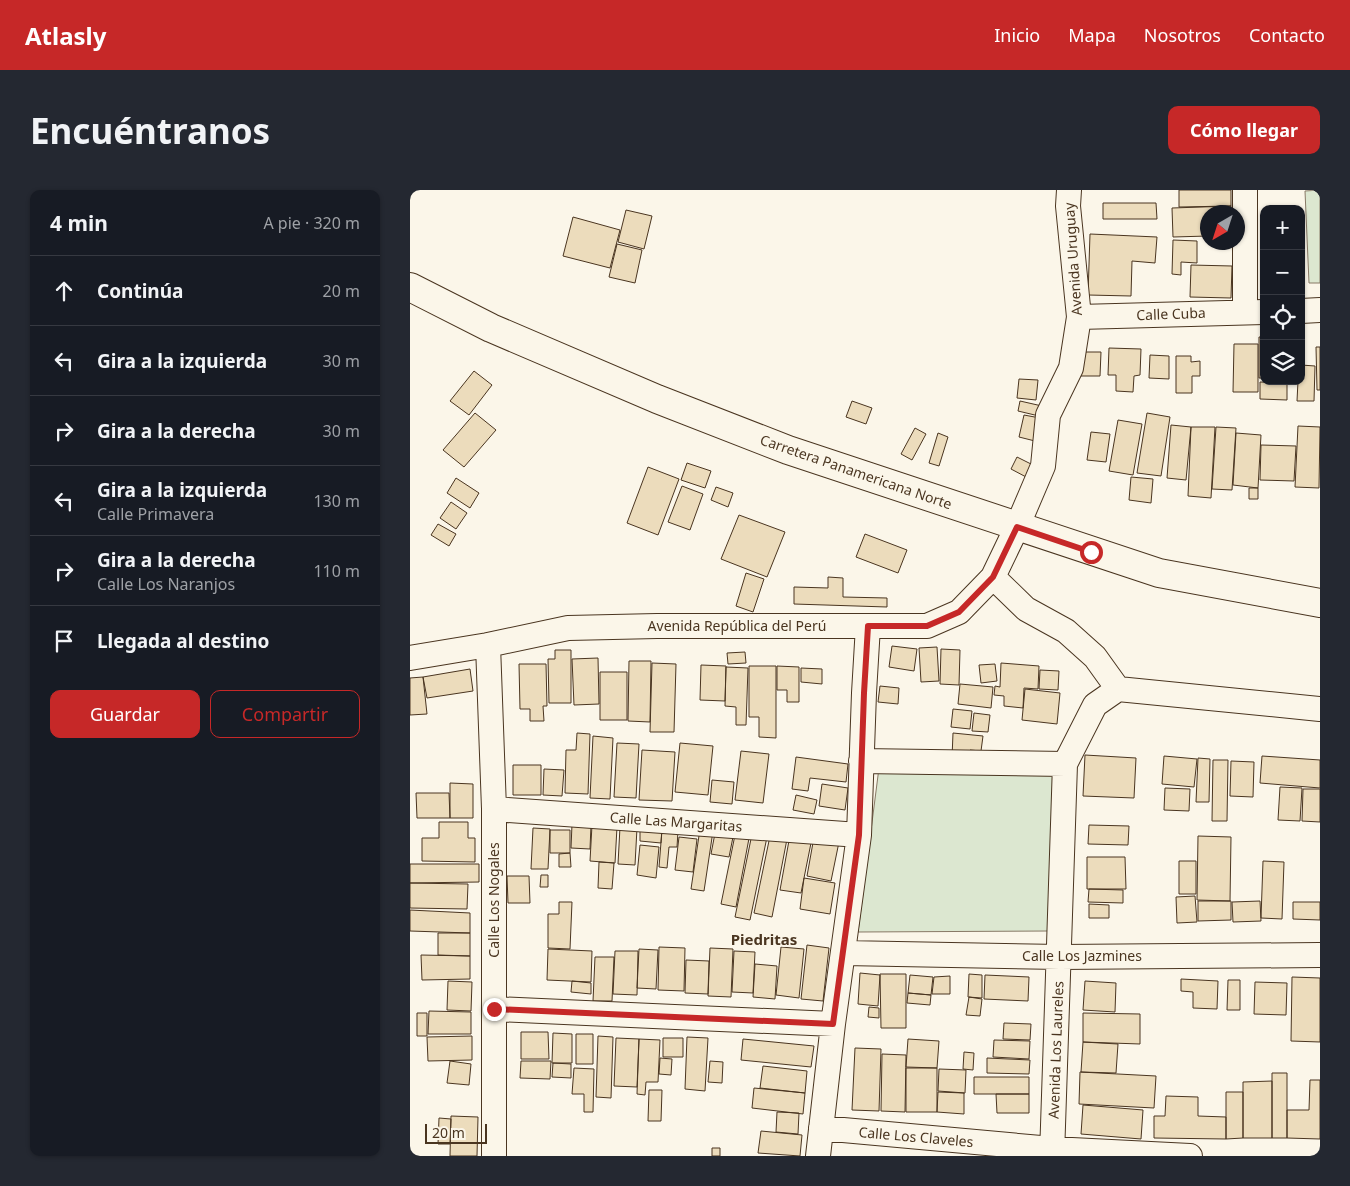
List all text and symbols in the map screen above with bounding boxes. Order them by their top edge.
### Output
text: Atlasly [25,19,106,52]
text: Inicio [994,23,1040,47]
text: Mapa [1068,23,1116,47]
text: Nosotros [1144,23,1221,47]
text: Contacto [1249,23,1325,47]
button: Cómo llegar [1168,106,1320,154]
text: Encuéntranos [30,107,270,154]
street label: Avenida Uruguay [1059,201,1086,316]
north arrow [1200,205,1245,250]
map controls [1260,205,1305,385]
button: + [1260,205,1305,250]
text: 4 min [50,209,108,237]
text: A pie · 320 m [263,212,360,234]
button: − [1260,250,1305,295]
icon: ahead [50,277,78,305]
text: Continúa [97,278,183,304]
text: 20 m [323,280,360,302]
button: locate [1260,295,1305,340]
street label: Calle Cuba [1136,303,1206,324]
button: layers [1260,340,1305,385]
icon: left [50,347,78,375]
text: Gira a la izquierda [97,348,267,374]
text: 30 m [323,350,360,372]
icon: right [50,417,78,445]
text: Gira a la derecha [97,418,256,444]
text: 30 m [323,420,360,442]
street label: Carretera Panamericana Norte [758,430,955,513]
text: Gira a la izquierda [97,477,267,503]
icon: left [50,487,78,515]
text: 130 m [313,490,360,512]
text: Calle Primavera [97,503,214,525]
route start [1080,541,1103,564]
text: Gira a la derecha [97,547,256,573]
icon: right [50,557,78,585]
text: 110 m [313,560,360,582]
text: Calle Los Naranjos [97,573,235,595]
street label: Avenida República del Perú [648,616,826,635]
icon: arrive [50,627,78,655]
text: Llegada al destino [97,628,269,654]
button: Guardar [50,690,200,738]
button: Compartir [210,690,360,738]
street label: Calle Las Margaritas [609,807,743,836]
street label: Calle Los Nogales [484,842,503,958]
district label: Piedritas [731,929,797,949]
street label: Calle Los Jazmines [1022,946,1142,965]
street label: Avenida Los Laureles [1044,980,1067,1119]
route end [483,998,506,1021]
scale bar [425,1121,488,1144]
street label: Calle Los Claveles [858,1122,975,1151]
text: 20 m [432,1123,465,1142]

